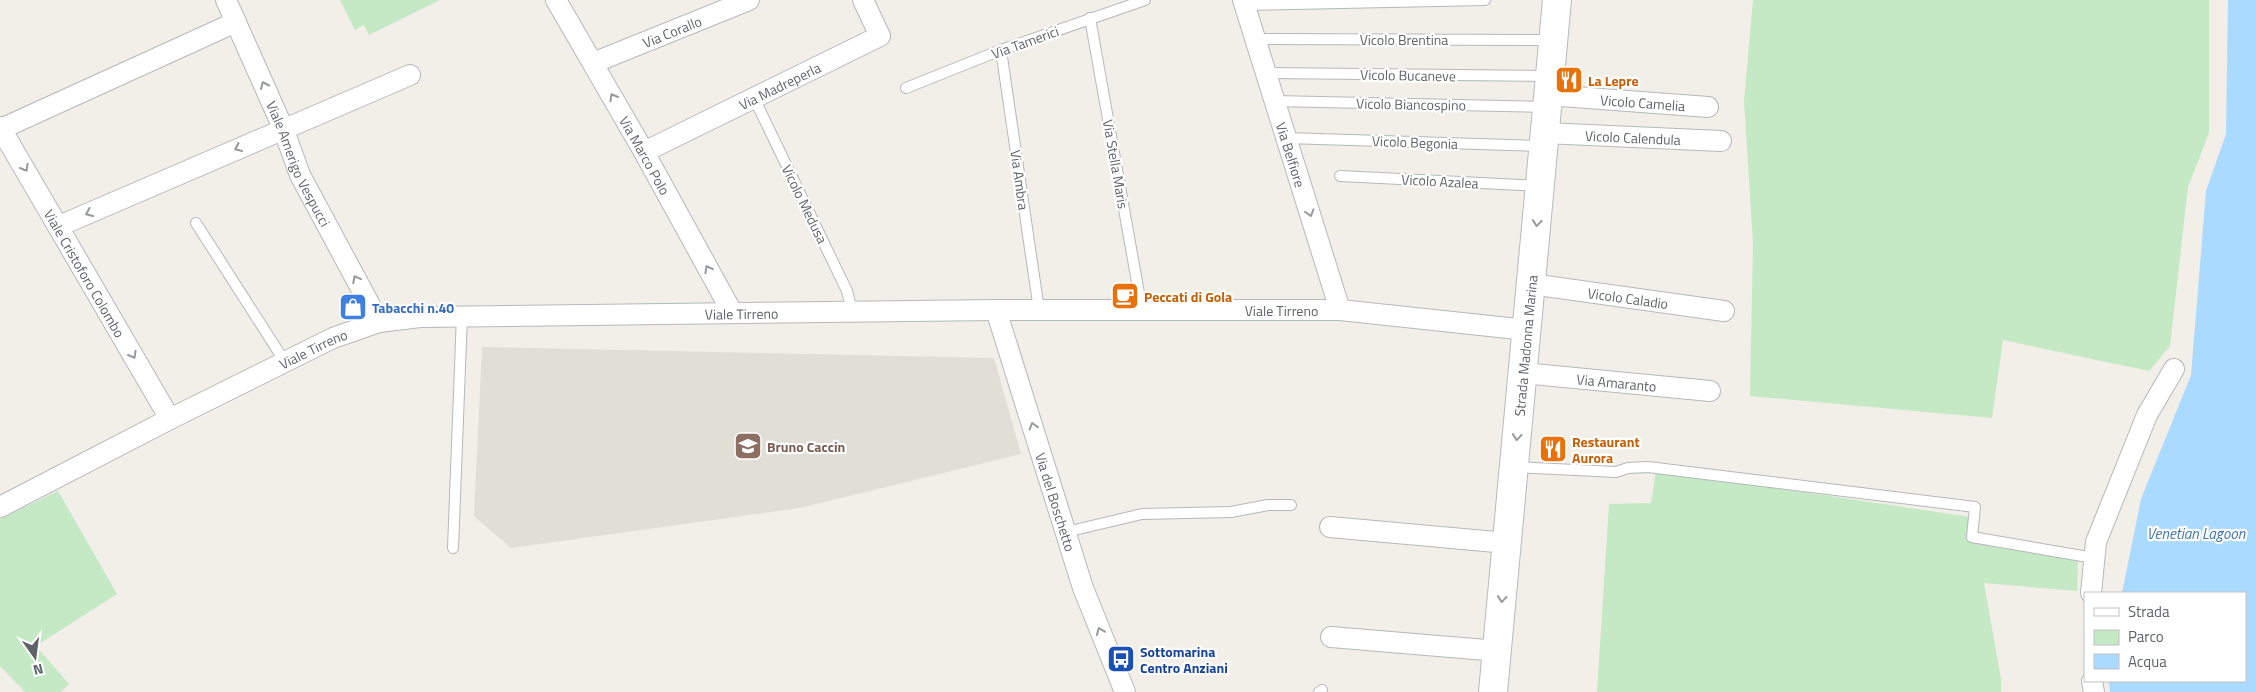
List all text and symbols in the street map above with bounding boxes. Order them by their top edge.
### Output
street label: Via Corallo [639,10,704,53]
street label: Via Tamerici [988,20,1062,64]
street label: Vicolo Brentina [1360,29,1448,50]
street label: Via Madreperla [735,56,824,114]
street label: Vicolo Bucaneve [1360,64,1456,86]
restaurant icon: La Lepre [1554,65,1584,95]
place label: La Lepre [1588,70,1639,91]
one-way arrow [259,81,270,90]
street label: Vicolo Camelia [1599,88,1686,116]
one-way arrow [609,93,619,102]
street label: Vicolo Biancospino [1356,93,1466,115]
street label: Viale Amerigo Vespucci [262,97,336,230]
street label: Via Marco Polo [615,112,676,198]
street label: Via Stella Maris [1098,118,1134,210]
street label: Via Belfiore [1271,119,1311,190]
street label: Vicolo Calendula [1584,124,1681,150]
street label: Vicolo Begonia [1372,130,1458,154]
one-way arrow [234,141,243,152]
street label: Via Ambra [1005,149,1035,211]
street label: Vicolo Medusa [777,161,833,247]
one-way arrow [19,163,29,172]
street label: Vicolo Azalea [1401,168,1479,194]
street label: Viale Cristoforo Colombo [39,205,131,341]
one-way arrow [85,206,94,217]
one-way arrow [1304,209,1314,217]
one-way arrow [1531,219,1542,227]
one-way arrow [705,266,715,275]
street label: Strada Madonna Marina [1508,274,1542,417]
one-way arrow [352,275,362,284]
cafe icon: Peccati di Gola [1110,281,1140,311]
street label: Vicolo Caladio [1586,282,1670,314]
place label: Peccati di Gola [1144,286,1232,307]
shop icon: Tabacchi n.40 [338,292,368,322]
place label: Tabacchi n.40 [372,297,454,318]
street label: Viale Tirreno [1245,300,1318,321]
street label: Viale Tirreno [705,302,779,324]
street label: Viale Tirreno [275,323,350,374]
one-way arrow [126,349,136,358]
street label: Via Amaranto [1576,368,1657,396]
one-way arrow [1028,423,1038,431]
school or university icon: Bruno Caccin [733,431,763,461]
place label: Restaurant Aurora [1572,431,1640,468]
one-way arrow [1512,433,1523,441]
restaurant icon: Restaurant Aurora [1538,434,1568,464]
place label: Bruno Caccin [767,436,845,457]
street label: Via del Boschetto [1031,450,1081,554]
water label: Venetian Lagoon [2147,522,2246,545]
legend [2084,592,2246,682]
one-way arrow [1497,595,1508,603]
text: Strada [2128,600,2170,623]
text: Parco [2128,625,2164,648]
one-way arrow [1096,627,1106,635]
north arrow [10,632,60,682]
place label: Sottomarina Centro Anziani [1140,641,1228,678]
bus stop icon: Sottomarina Centro Anziani [1106,644,1136,674]
text: Acqua [2128,650,2167,673]
text: N [31,659,46,681]

